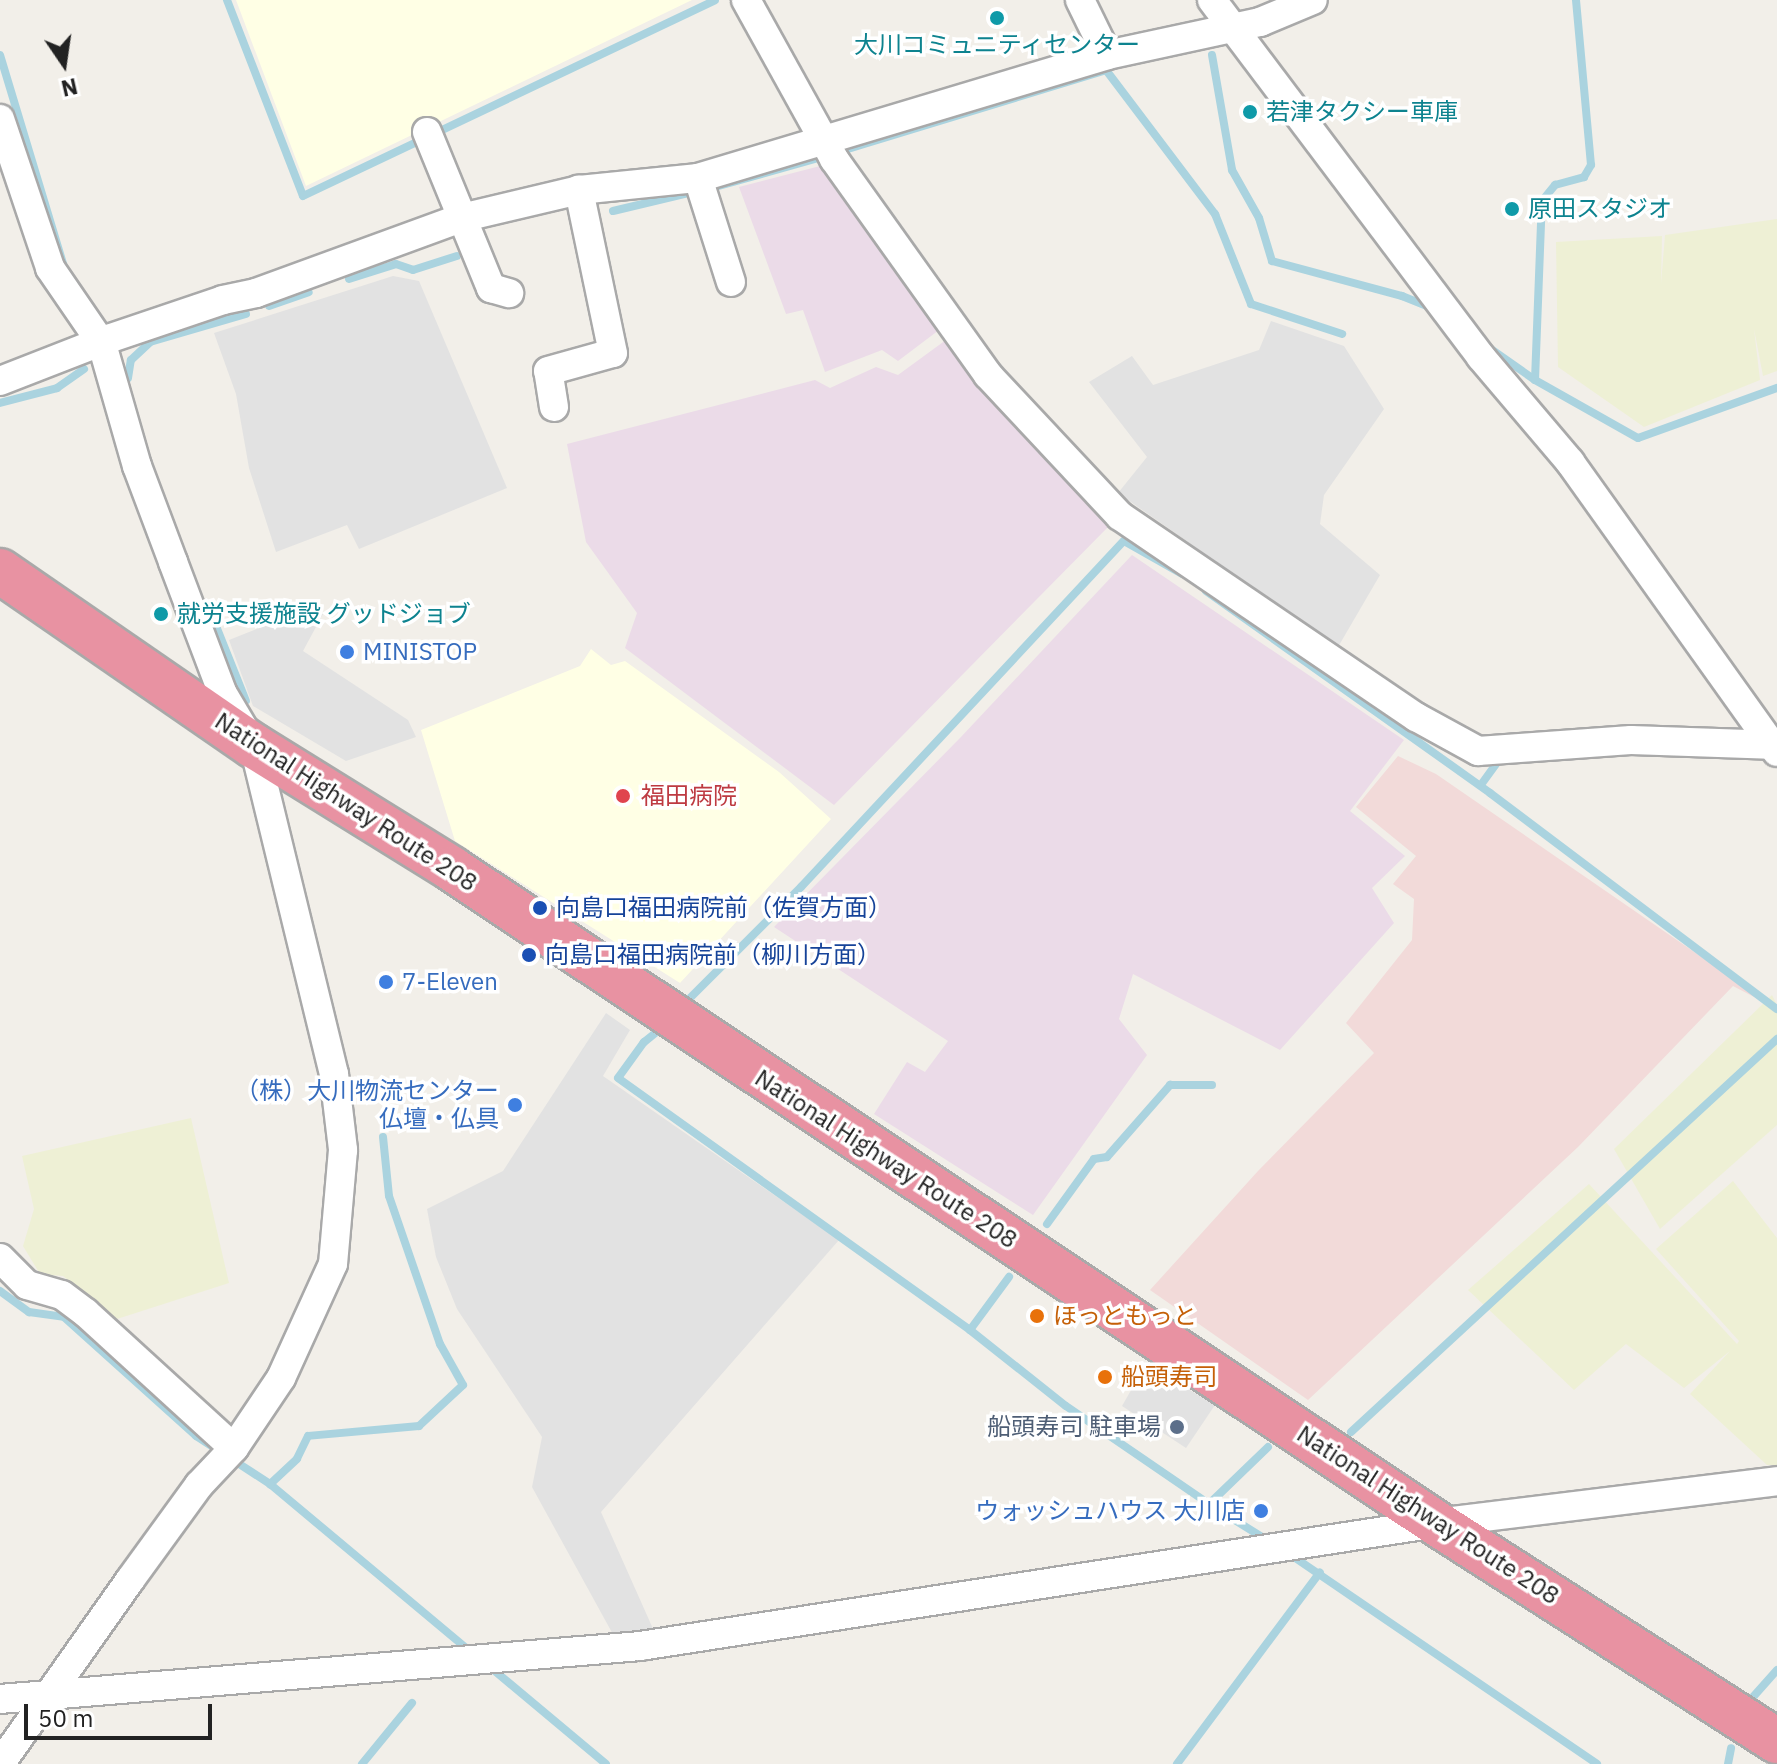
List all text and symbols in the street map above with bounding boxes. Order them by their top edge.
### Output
marker: 大川コミュニティセンター [988,9,1006,27]
north arrow [24,24,104,104]
place label: 大川コミュニティセンター [853,31,1141,59]
text: N [58,72,81,104]
place label: 若津タクシー車庫 [1266,98,1458,126]
marker: 若津タクシー車庫 [1241,103,1259,121]
place label: 原田スタジオ [1528,195,1672,223]
marker: 原田スタジオ [1503,200,1521,218]
place label: 就労支援施設 グッドジョブ [177,600,471,628]
marker: 就労支援施設 グッドジョブ [152,605,170,623]
place label: MINISTOP [363,638,477,666]
marker: MINISTOP [338,643,356,661]
street label: National Highway Route 208 [210,706,482,898]
place label: 福田病院 [641,782,737,810]
marker: 福田病院 [612,785,634,807]
place label: 向島口福田病院前（佐賀方面） [556,894,892,922]
marker: 向島口福田病院前（佐賀方面） [531,899,549,917]
place label: 向島口福田病院前（柳川方面） [545,941,881,969]
marker: 向島口福田病院前（柳川方面） [520,946,538,964]
place label: 7-Eleven [402,968,498,996]
marker: 7-Eleven [377,973,395,991]
street label: National Highway Route 208 [750,1063,1022,1255]
place label: （株）大川物流センター 仏壇・仏具 [235,1077,499,1133]
marker: （株）大川物流センター 仏壇・仏具 [506,1096,524,1114]
place label: ほっともっと [1053,1302,1197,1330]
marker: ほっともっと [1028,1307,1046,1325]
place label: 船頭寿司 [1121,1363,1217,1391]
marker: 船頭寿司 [1096,1368,1114,1386]
place label: 船頭寿司 駐車場 [987,1413,1161,1441]
marker: 船頭寿司 駐車場 [1168,1418,1186,1436]
street label: National Highway Route 208 [1292,1419,1564,1611]
place label: ウォッシュハウス 大川店 [975,1497,1245,1525]
marker: ウォッシュハウス 大川店 [1252,1502,1270,1520]
scale bar [28,1688,216,1738]
text: 50 m [38,1702,93,1734]

